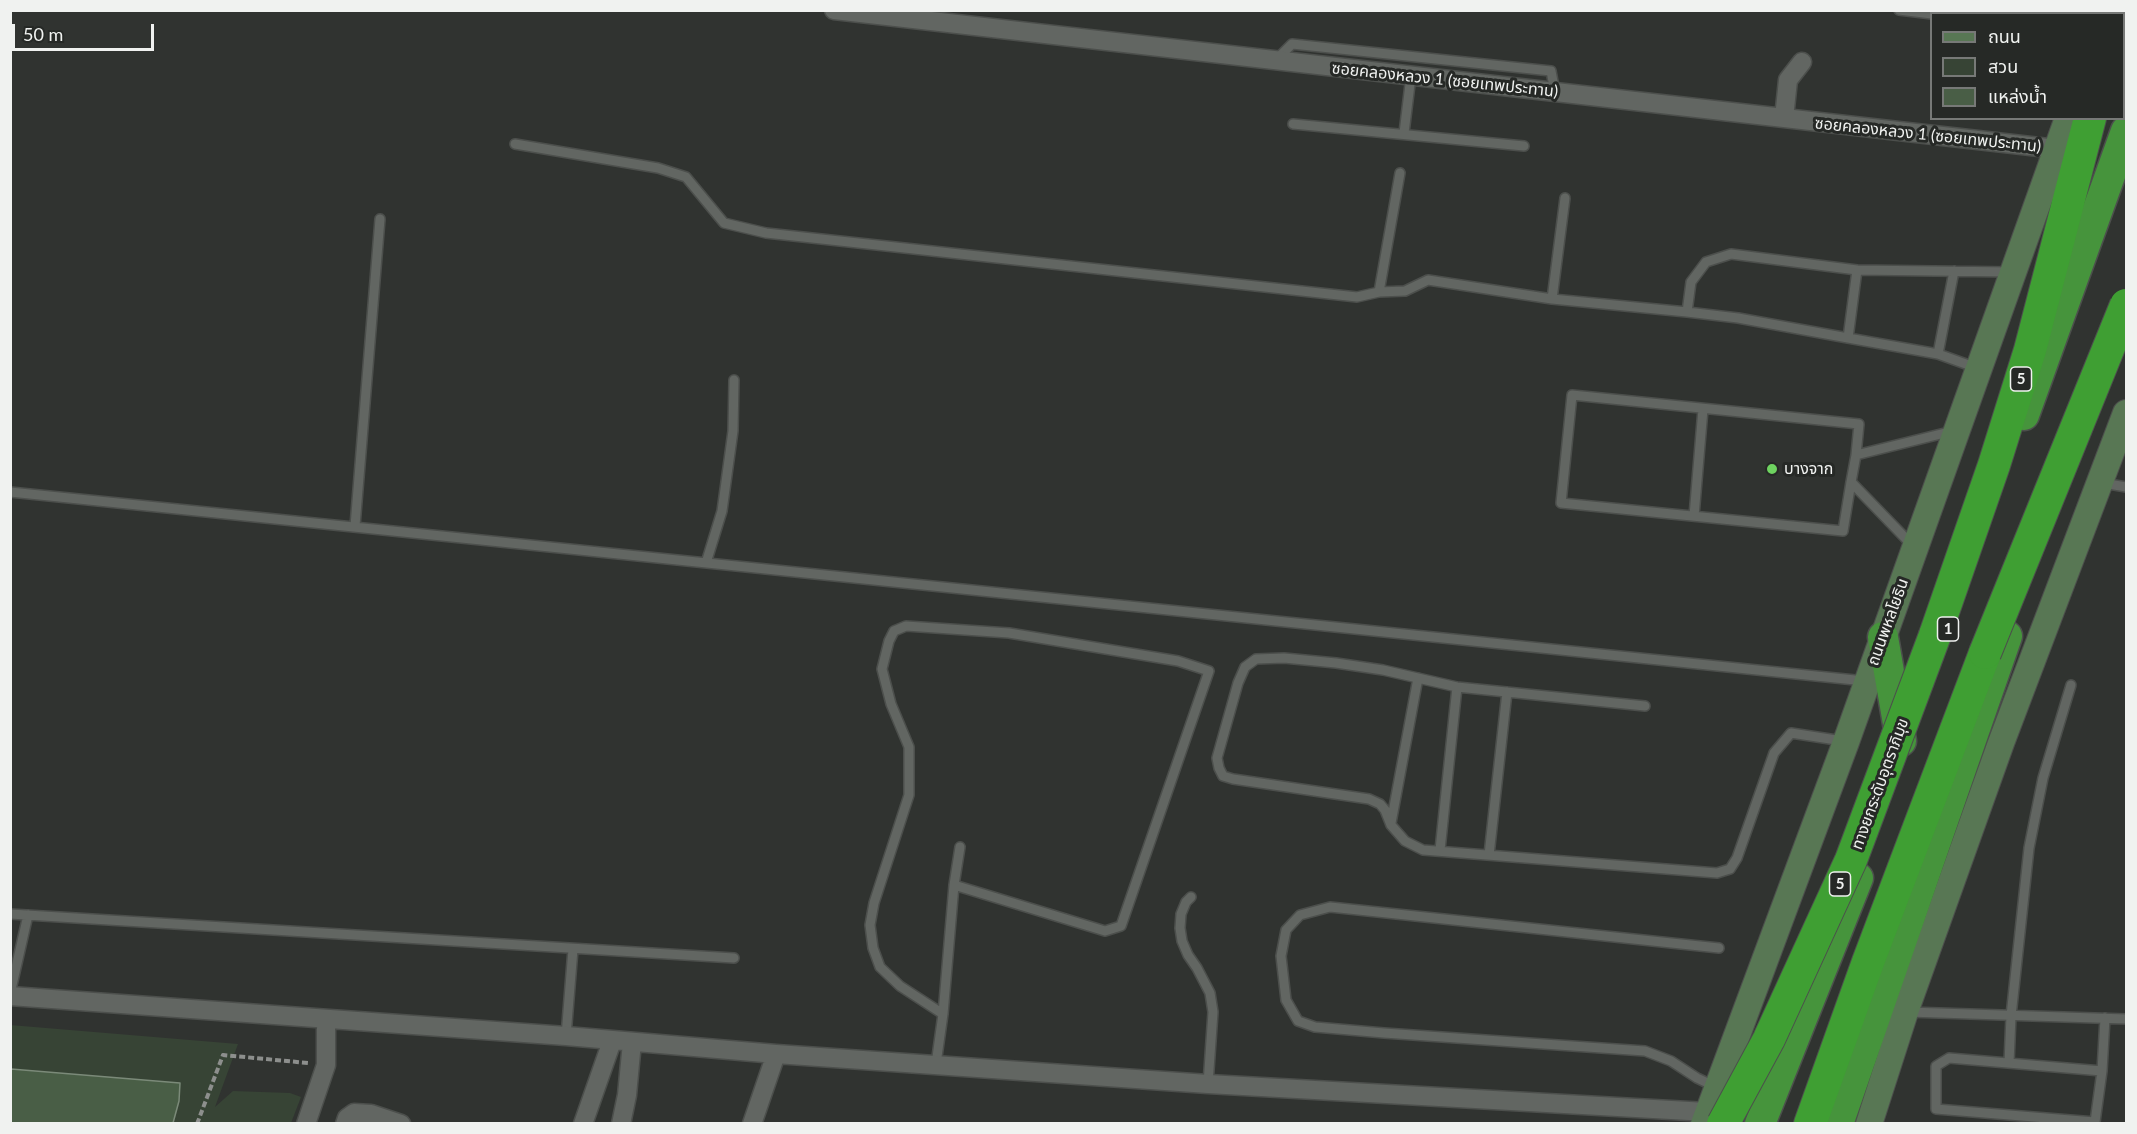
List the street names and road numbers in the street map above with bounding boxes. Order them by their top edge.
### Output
street label: ซอยคลองหลวง 1 (ซอยเทพประทาน) [1331,59,1559,101]
street label: ซอยคลองหลวง 1 (ซอยเทพประทาน) [1814,114,2042,156]
road number: 5 [2010,367,2032,391]
street label: ถนนพหลโยธิน [1863,576,1913,668]
road number: 1 [1938,617,1958,641]
street label: ทางยกระดับอุตราภิมุข [1847,716,1913,852]
road number: 5 [1830,872,1850,896]

